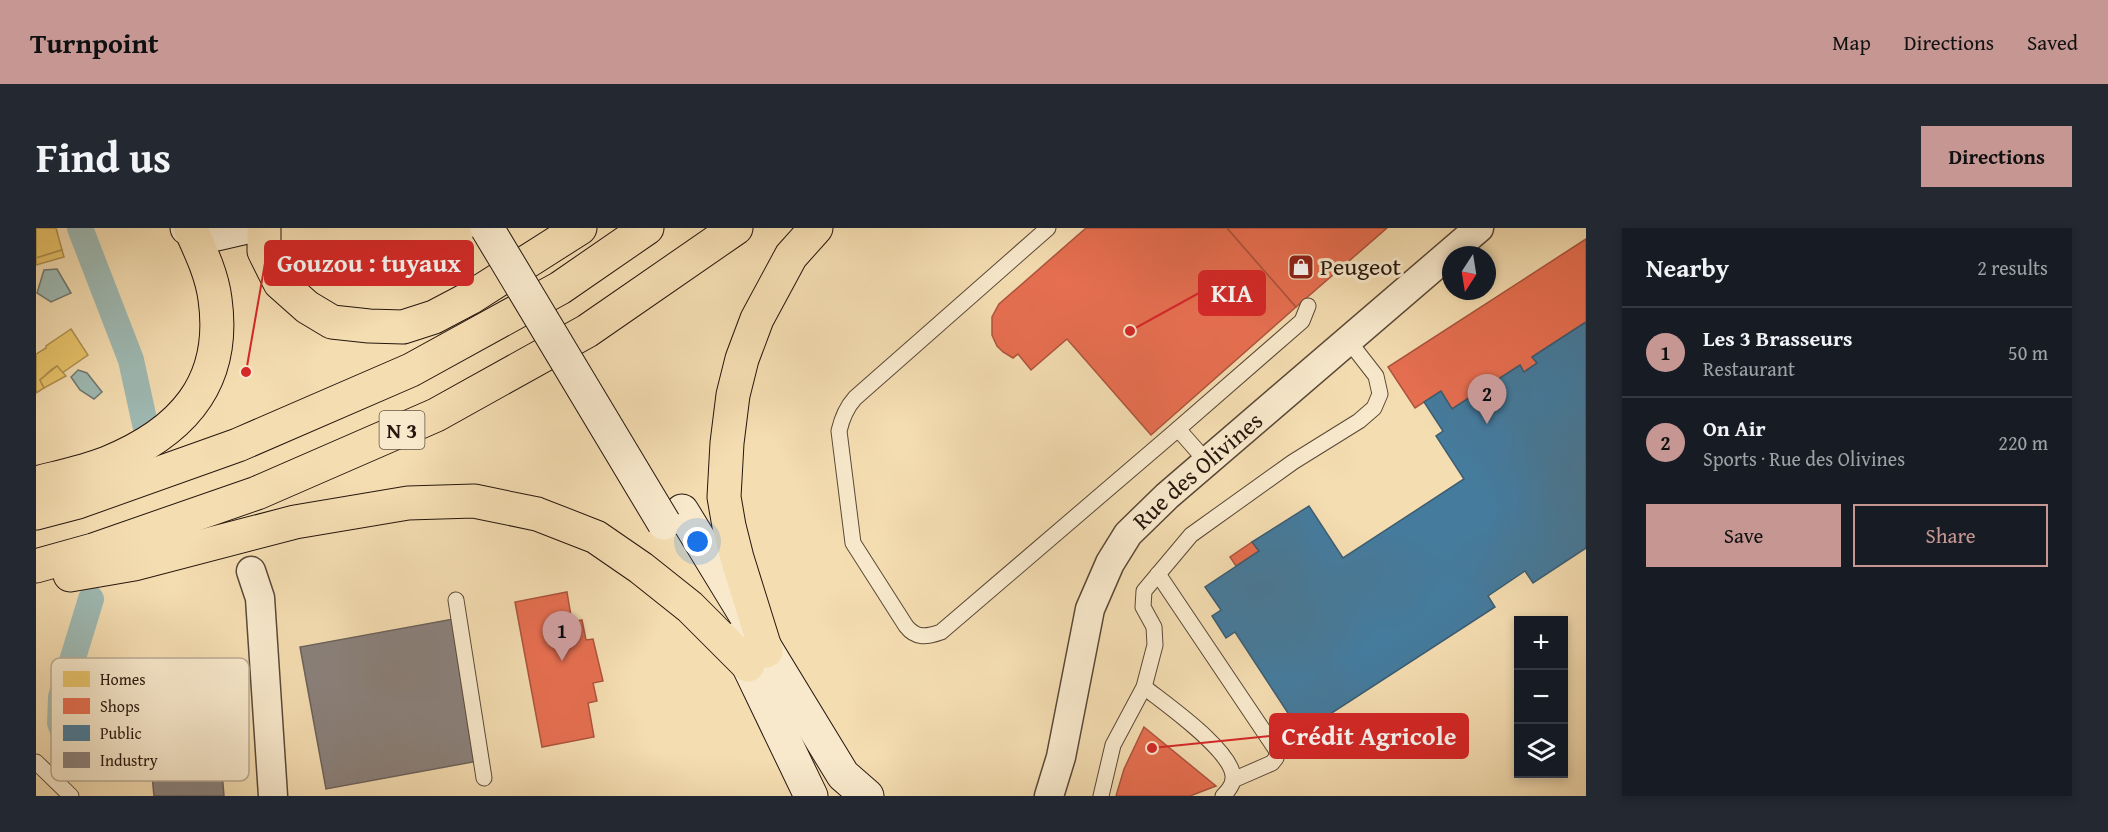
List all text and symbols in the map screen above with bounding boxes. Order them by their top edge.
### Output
text: Turnpoint [30,22,159,63]
text: Map [1832,27,1871,58]
text: Directions [1904,27,1994,58]
text: Saved [2027,27,2078,58]
text: Find us [36,126,171,187]
button: Directions [1921,126,2072,187]
callout: Gouzou : tuyaux [265,241,473,285]
text: Gouzou : tuyaux [277,243,461,282]
north arrow [1442,246,1496,300]
text: Nearby [1646,248,1729,287]
place label: Peugeot [1320,249,1402,284]
shop icon: Peugeot [1286,252,1316,282]
text: 2 results [1977,253,2048,282]
callout: KIA [1199,271,1265,315]
text: KIA [1211,273,1253,312]
text: Les 3 Brasseurs [1703,322,1852,354]
text: 1 [1660,338,1671,367]
text: 50 m [2008,338,2048,367]
text: Restaurant [1703,354,1795,383]
pin: 2 [1468,374,1506,424]
street label: Rue des Olivines [1124,403,1270,538]
road number: N 3 [380,411,424,449]
text: On Air [1703,412,1766,444]
text: 2 [1660,428,1671,457]
text: 220 m [1998,428,2048,457]
text: Sports · Rue des Olivines [1703,444,1905,473]
button: Save [1646,504,1841,567]
button: Share [1853,504,2048,567]
your location [683,527,712,556]
pin: 1 [542,612,582,661]
map controls [1514,616,1568,778]
button: + [1514,616,1568,670]
legend [51,658,249,781]
text: Homes [100,667,146,691]
button: − [1514,670,1568,724]
text: Shops [100,694,140,718]
callout: Crédit Agricole [1270,714,1468,758]
text: Crédit Agricole [1282,716,1457,755]
text: Public [100,721,142,745]
button: layers [1514,724,1568,778]
text: Industry [100,748,158,772]

